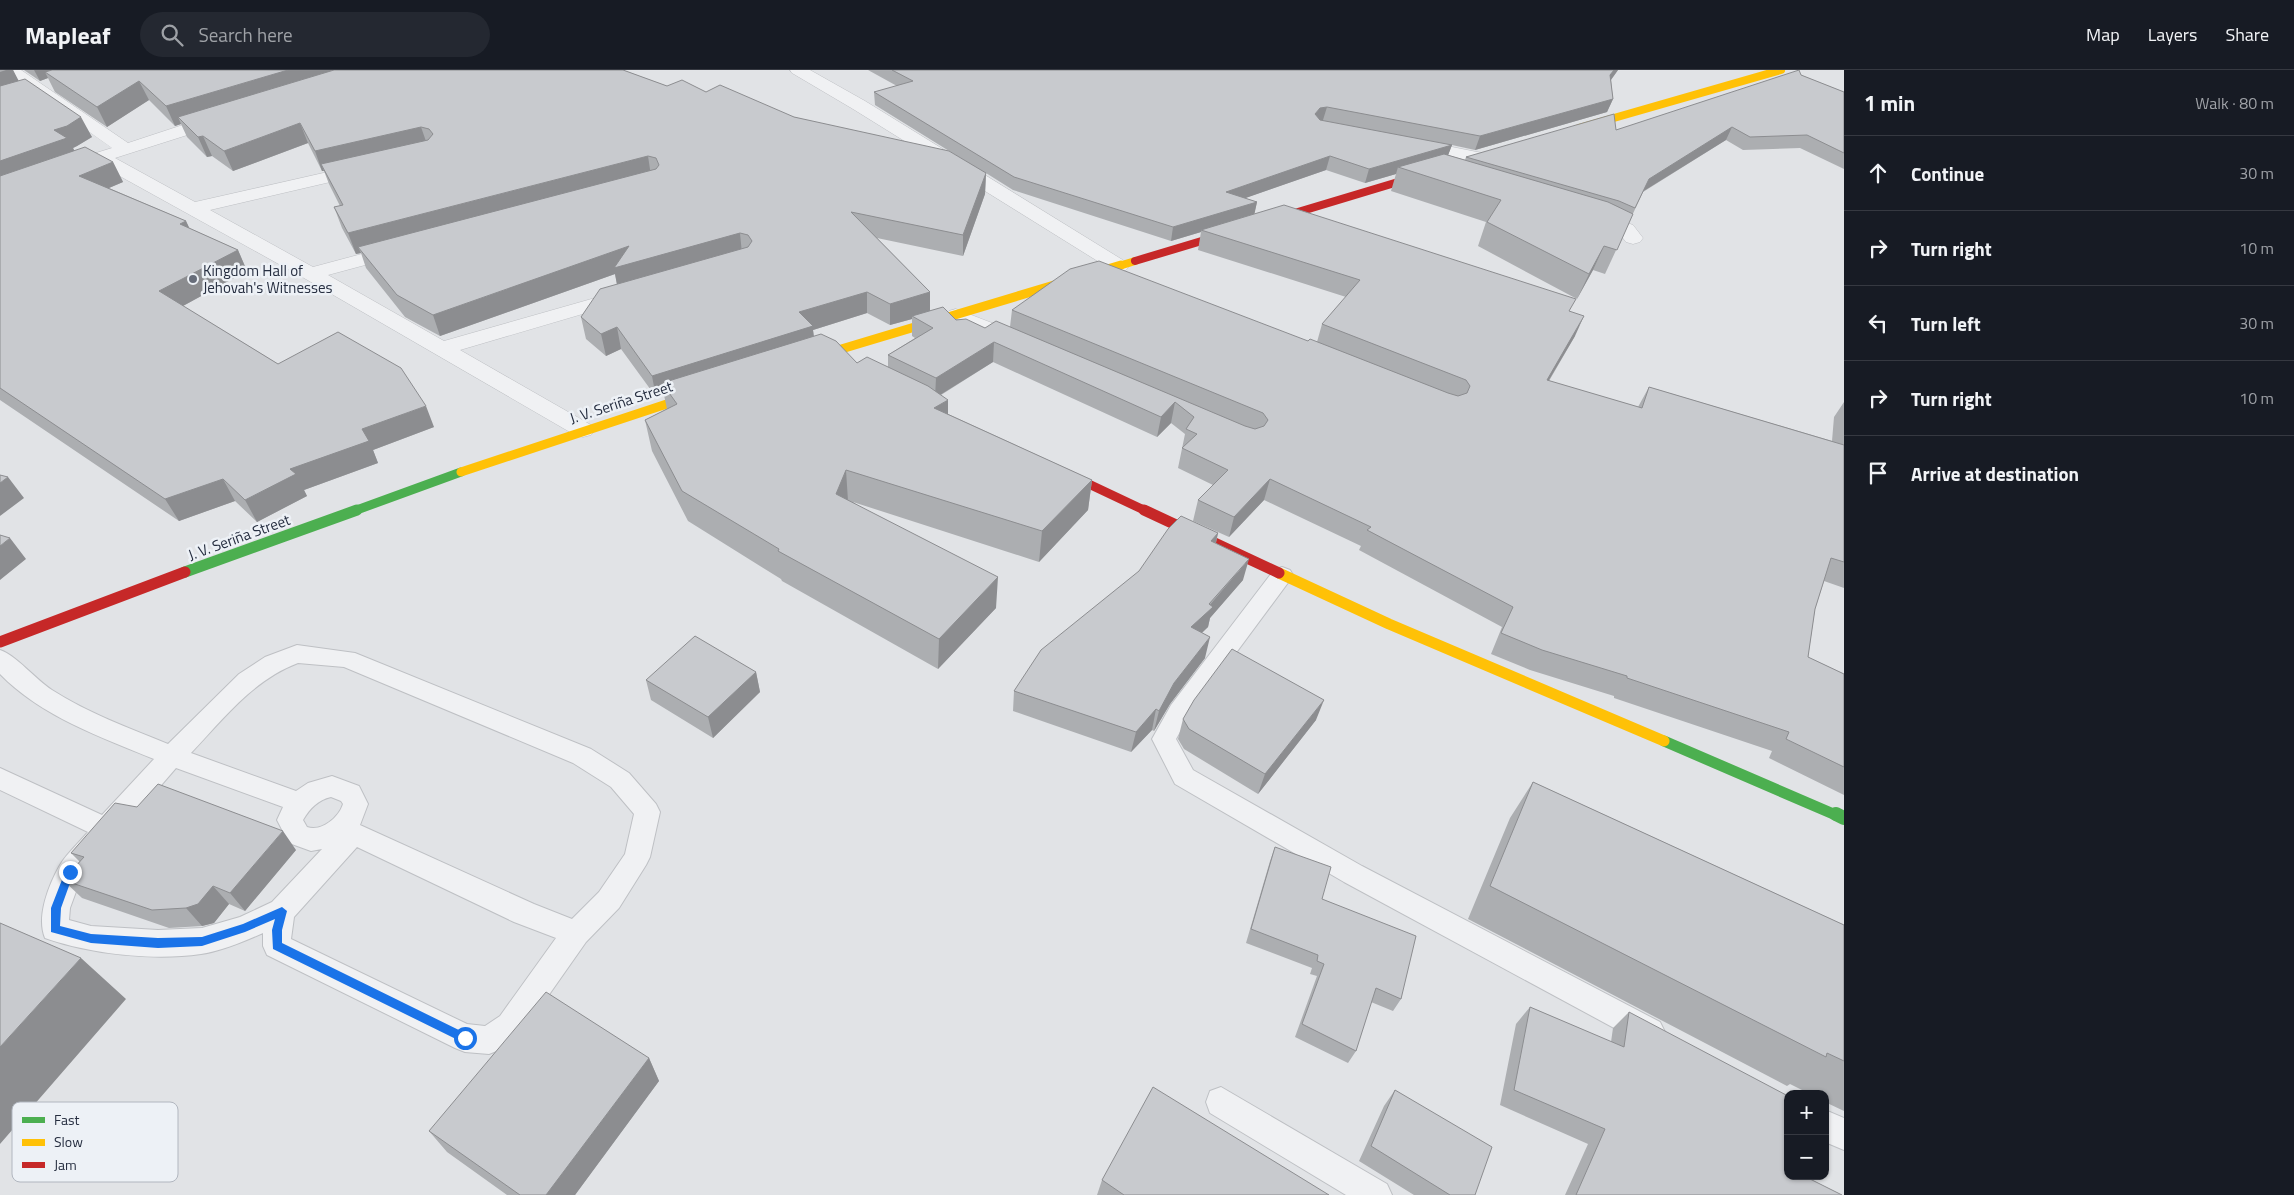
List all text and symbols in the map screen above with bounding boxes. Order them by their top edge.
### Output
search box [140,12,490,57]
text: Mapleaf [25,17,110,53]
text: Search here [198,20,293,49]
icon: search [158,21,186,49]
text: Map [2086,21,2120,48]
text: Layers [2148,21,2197,48]
text: Share [2225,21,2269,48]
text: 1 min [1864,87,1915,119]
text: Walk · 80 m [2195,91,2274,115]
icon: ahead [1864,159,1892,187]
text: Continue [1911,159,1984,188]
text: 30 m [2239,161,2274,185]
icon: right [1864,234,1892,262]
text: Turn right [1911,234,1992,263]
text: 10 m [2239,236,2274,260]
place label: Kingdom Hall of Jehovah's Witnesses [203,259,332,299]
marker: Kingdom Hall of Jehovah's Witnesses [187,273,199,285]
icon: left [1864,309,1892,337]
text: Turn left [1911,309,1981,338]
text: 30 m [2239,311,2274,335]
street label: J. V. Seriña Street [567,374,676,429]
icon: right [1864,384,1892,412]
text: Turn right [1911,384,1992,413]
text: 10 m [2239,386,2274,410]
icon: arrive [1864,459,1892,487]
text: Arrive at destination [1911,459,2079,488]
street label: J. V. Seriña Street [185,508,294,566]
route end [59,861,82,884]
route start [454,1027,477,1050]
map controls [1784,1090,1829,1180]
button: + [1784,1090,1829,1135]
legend [12,1102,178,1182]
text: Fast [54,1109,79,1130]
text: Slow [54,1131,83,1152]
button: − [1784,1135,1829,1180]
text: Jam [54,1154,77,1175]

